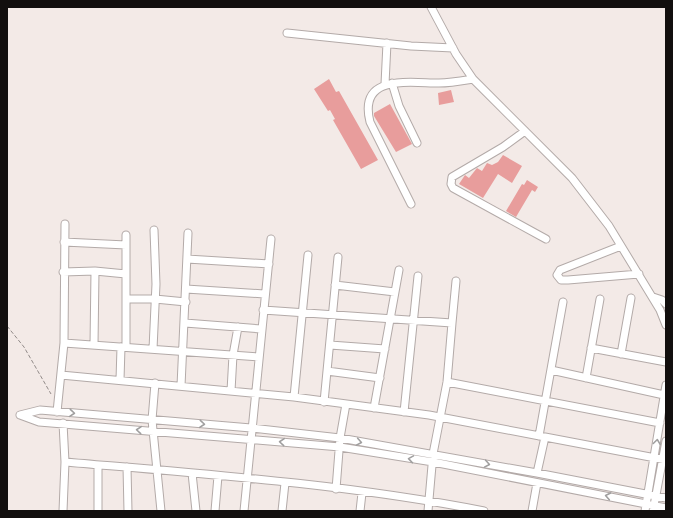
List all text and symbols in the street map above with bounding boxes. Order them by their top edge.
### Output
one-way arrow [69,408,75,417]
one-way arrow [199,420,205,429]
one-way arrow [136,426,142,435]
one-way arrow [355,437,362,445]
one-way arrow [279,438,285,447]
one-way arrow [652,439,661,445]
one-way arrow [408,455,414,464]
one-way arrow [484,459,490,468]
one-way arrow [604,493,611,501]

